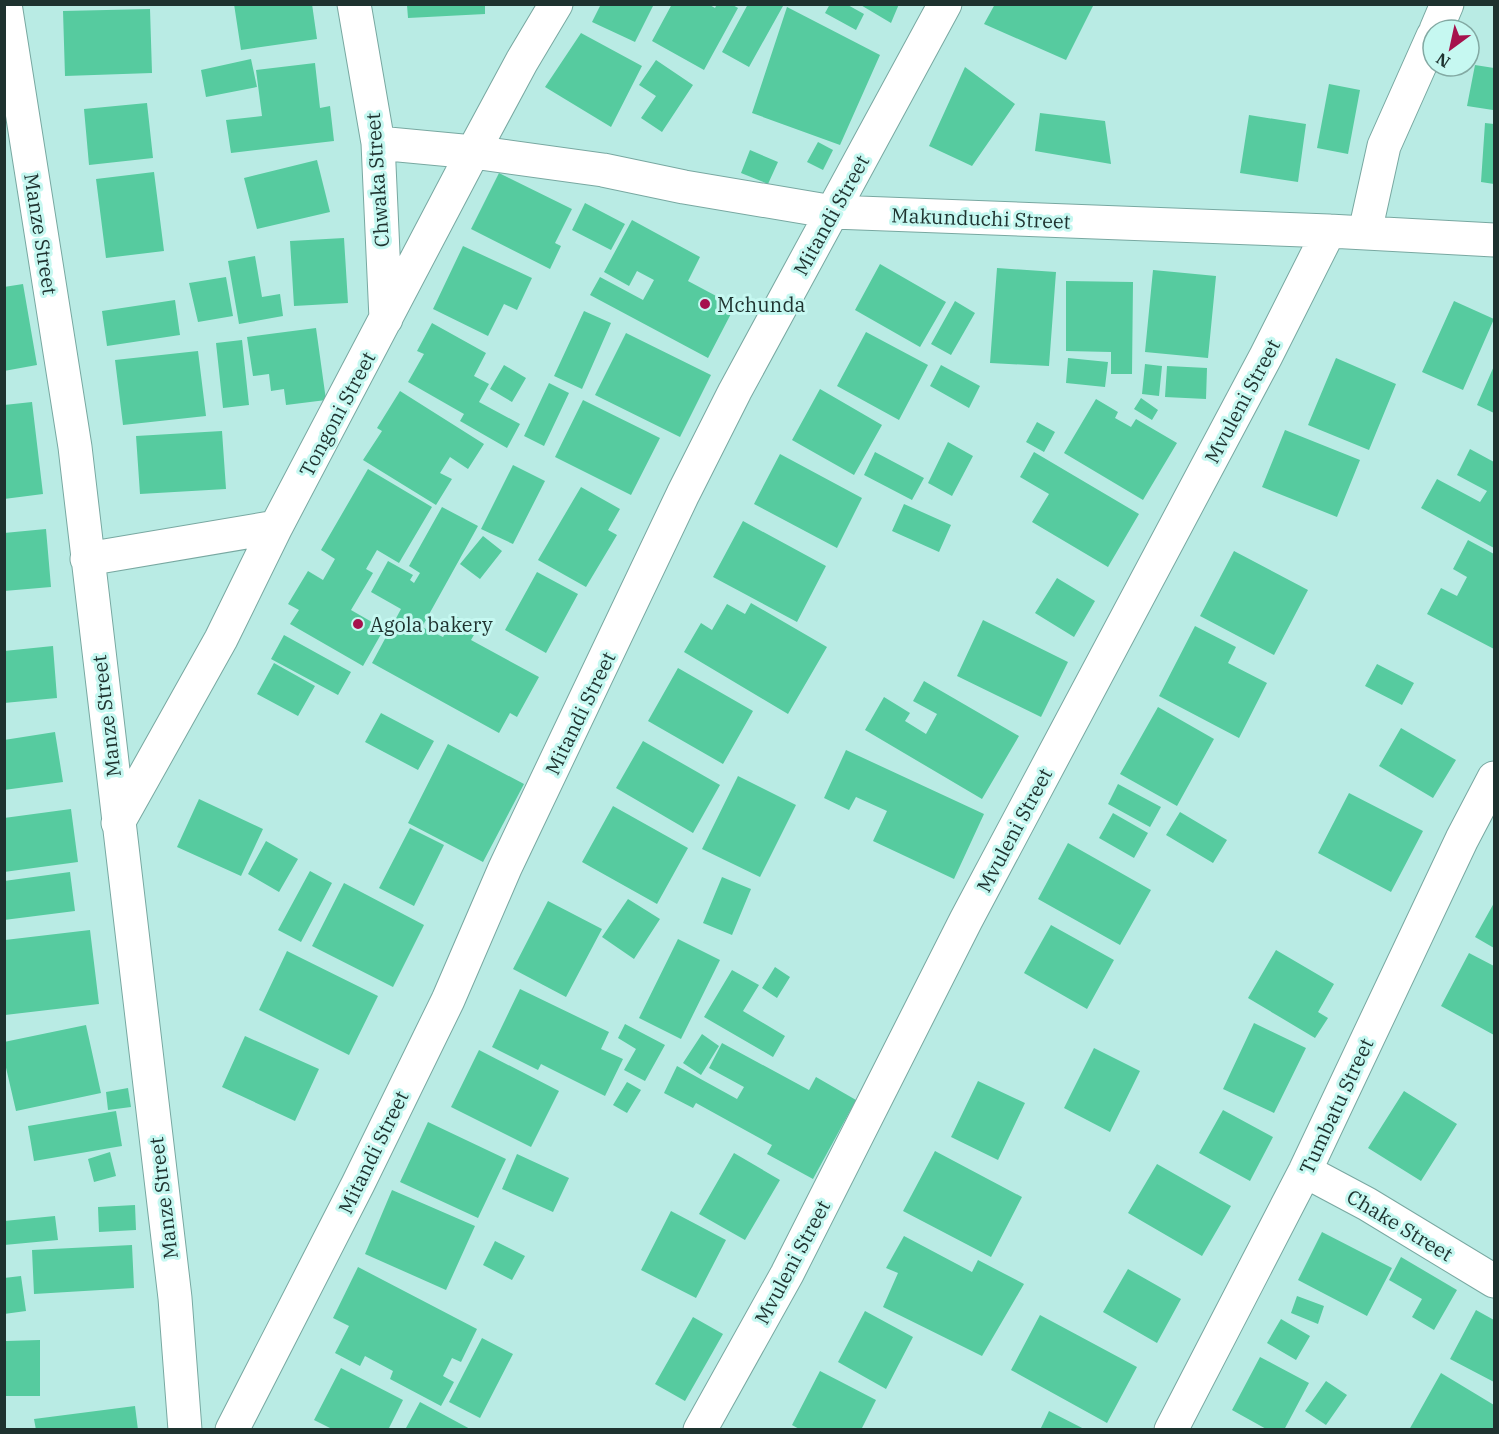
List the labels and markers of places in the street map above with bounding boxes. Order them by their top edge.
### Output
place label: Mchunda [717,291,806,318]
marker: Mchunda [698,297,712,311]
place label: Agola bakery [370,611,493,638]
marker: Agola bakery [351,617,365,631]

